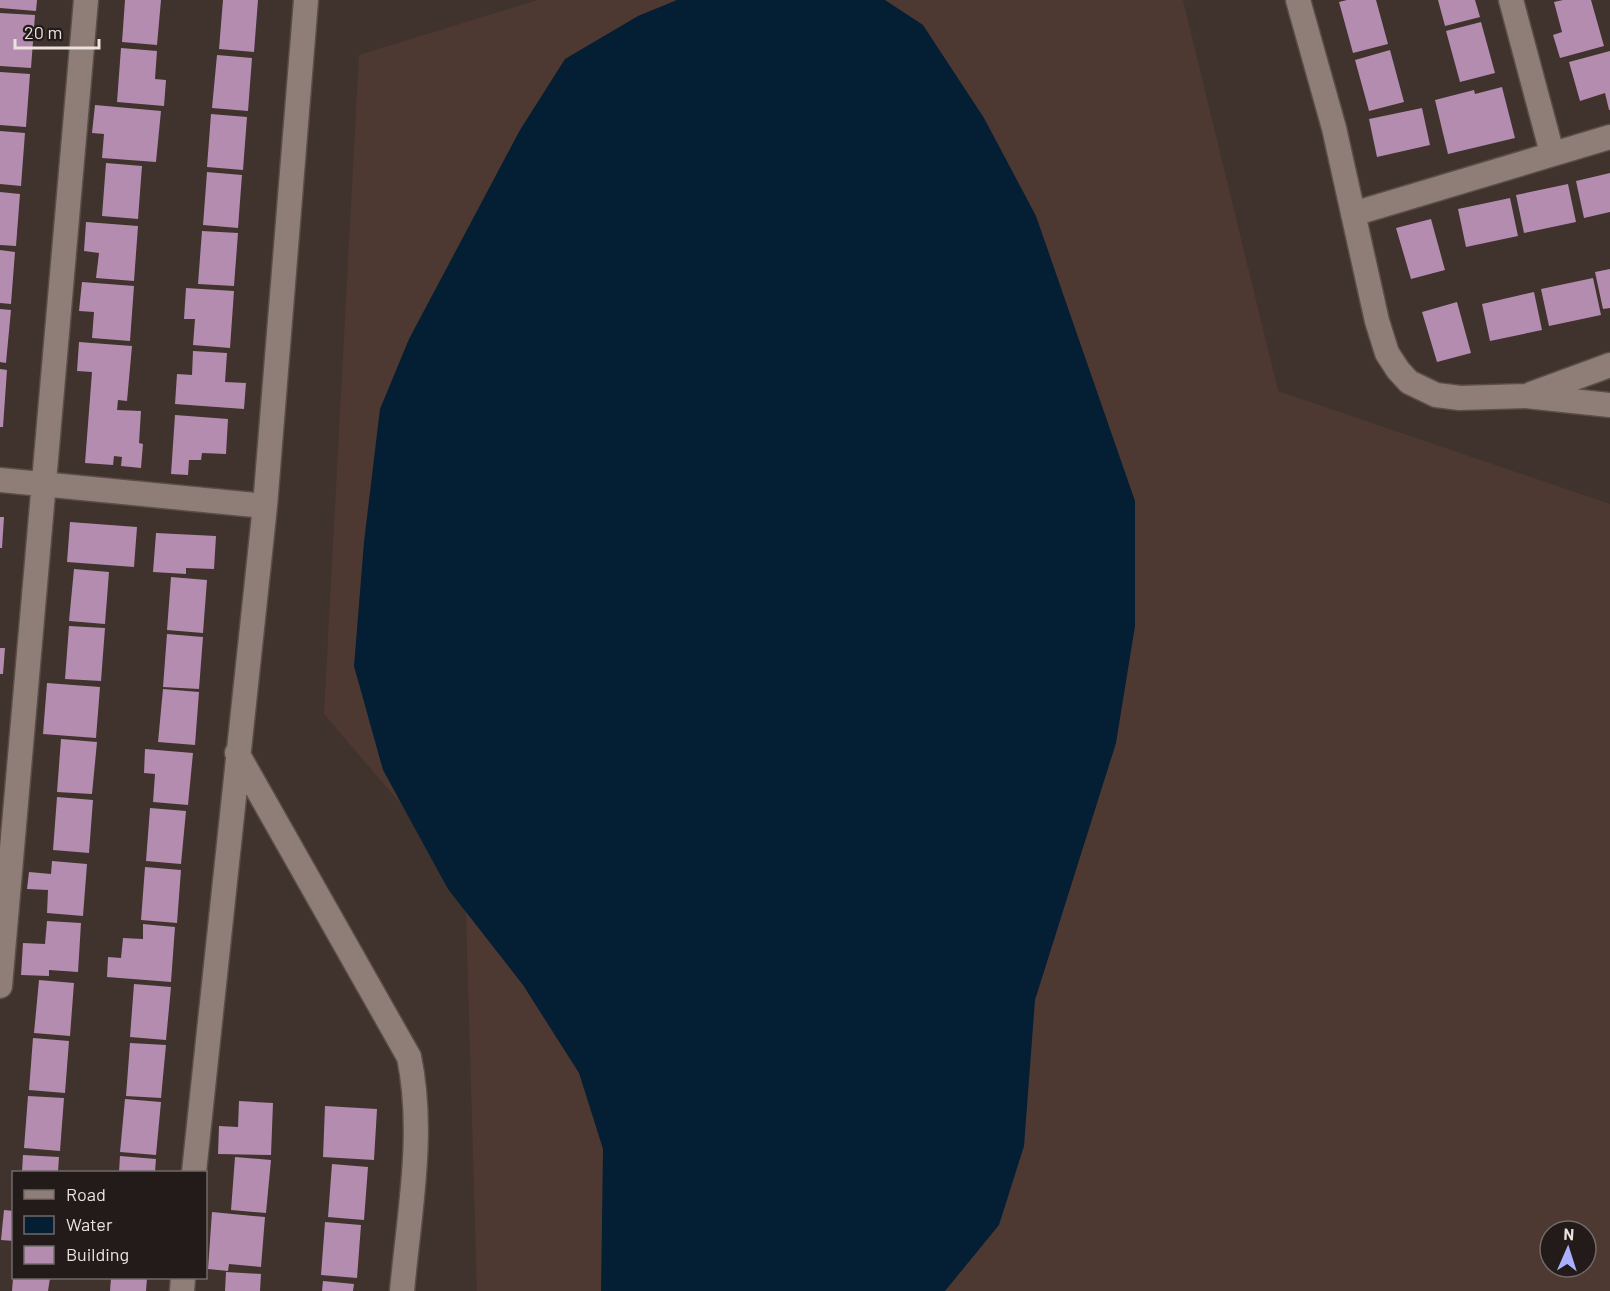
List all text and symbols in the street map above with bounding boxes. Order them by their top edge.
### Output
scale bar [15,12,99,50]
text: 20 m [24,21,62,43]
legend [12,1171,207,1279]
text: Road [66,1183,106,1205]
text: Water [66,1213,113,1235]
north arrow [1538,1219,1598,1279]
text: N [1563,1224,1575,1243]
text: Building [66,1243,129,1265]

